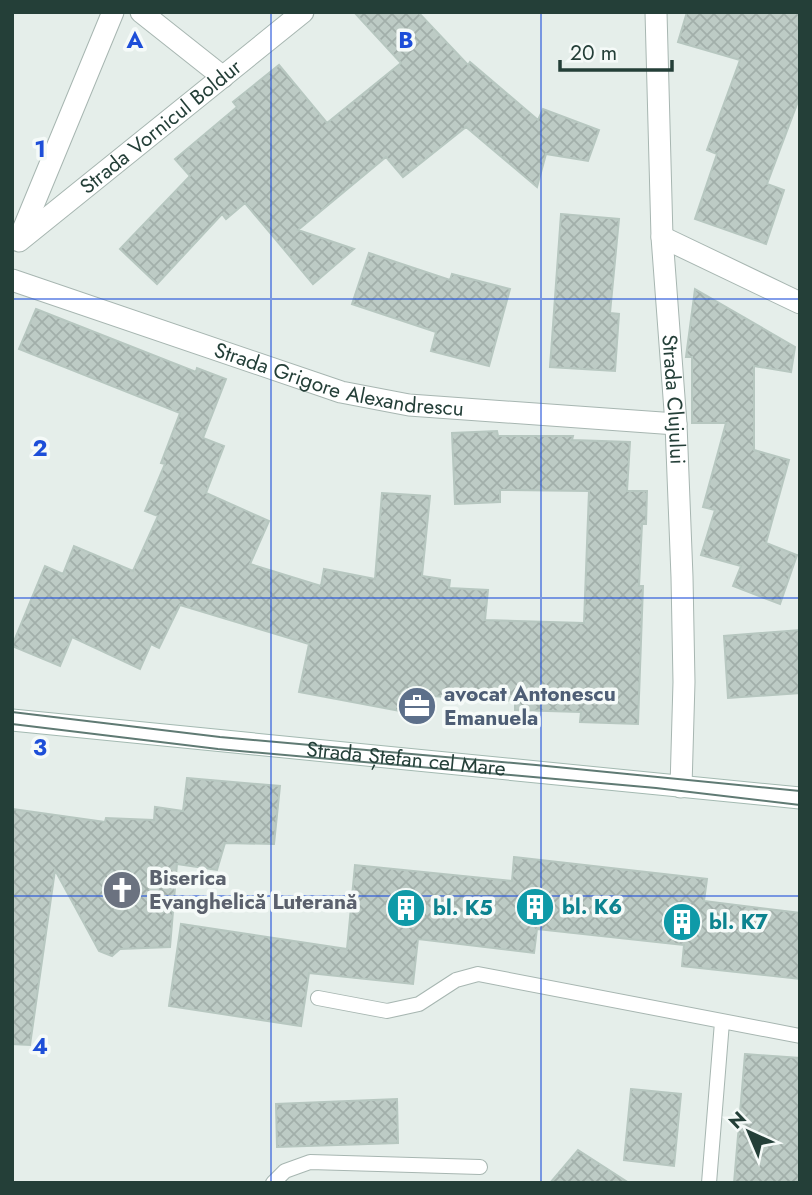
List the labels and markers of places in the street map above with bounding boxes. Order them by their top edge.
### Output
place label: avocat Antonescu Emanuela [444,679,616,733]
office icon: avocat Antonescu Emanuela [396,685,438,727]
place label: Biserica Evanghelică Luterană [149,863,357,917]
church icon: Biserica Evanghelică Luterană [101,869,143,911]
building icon: bl. K6 [514,886,556,928]
building icon: bl. K5 [385,887,427,929]
place label: bl. K6 [562,892,622,922]
place label: bl. K5 [433,893,493,923]
building icon: bl. K7 [661,901,703,943]
place label: bl. K7 [709,907,768,937]

